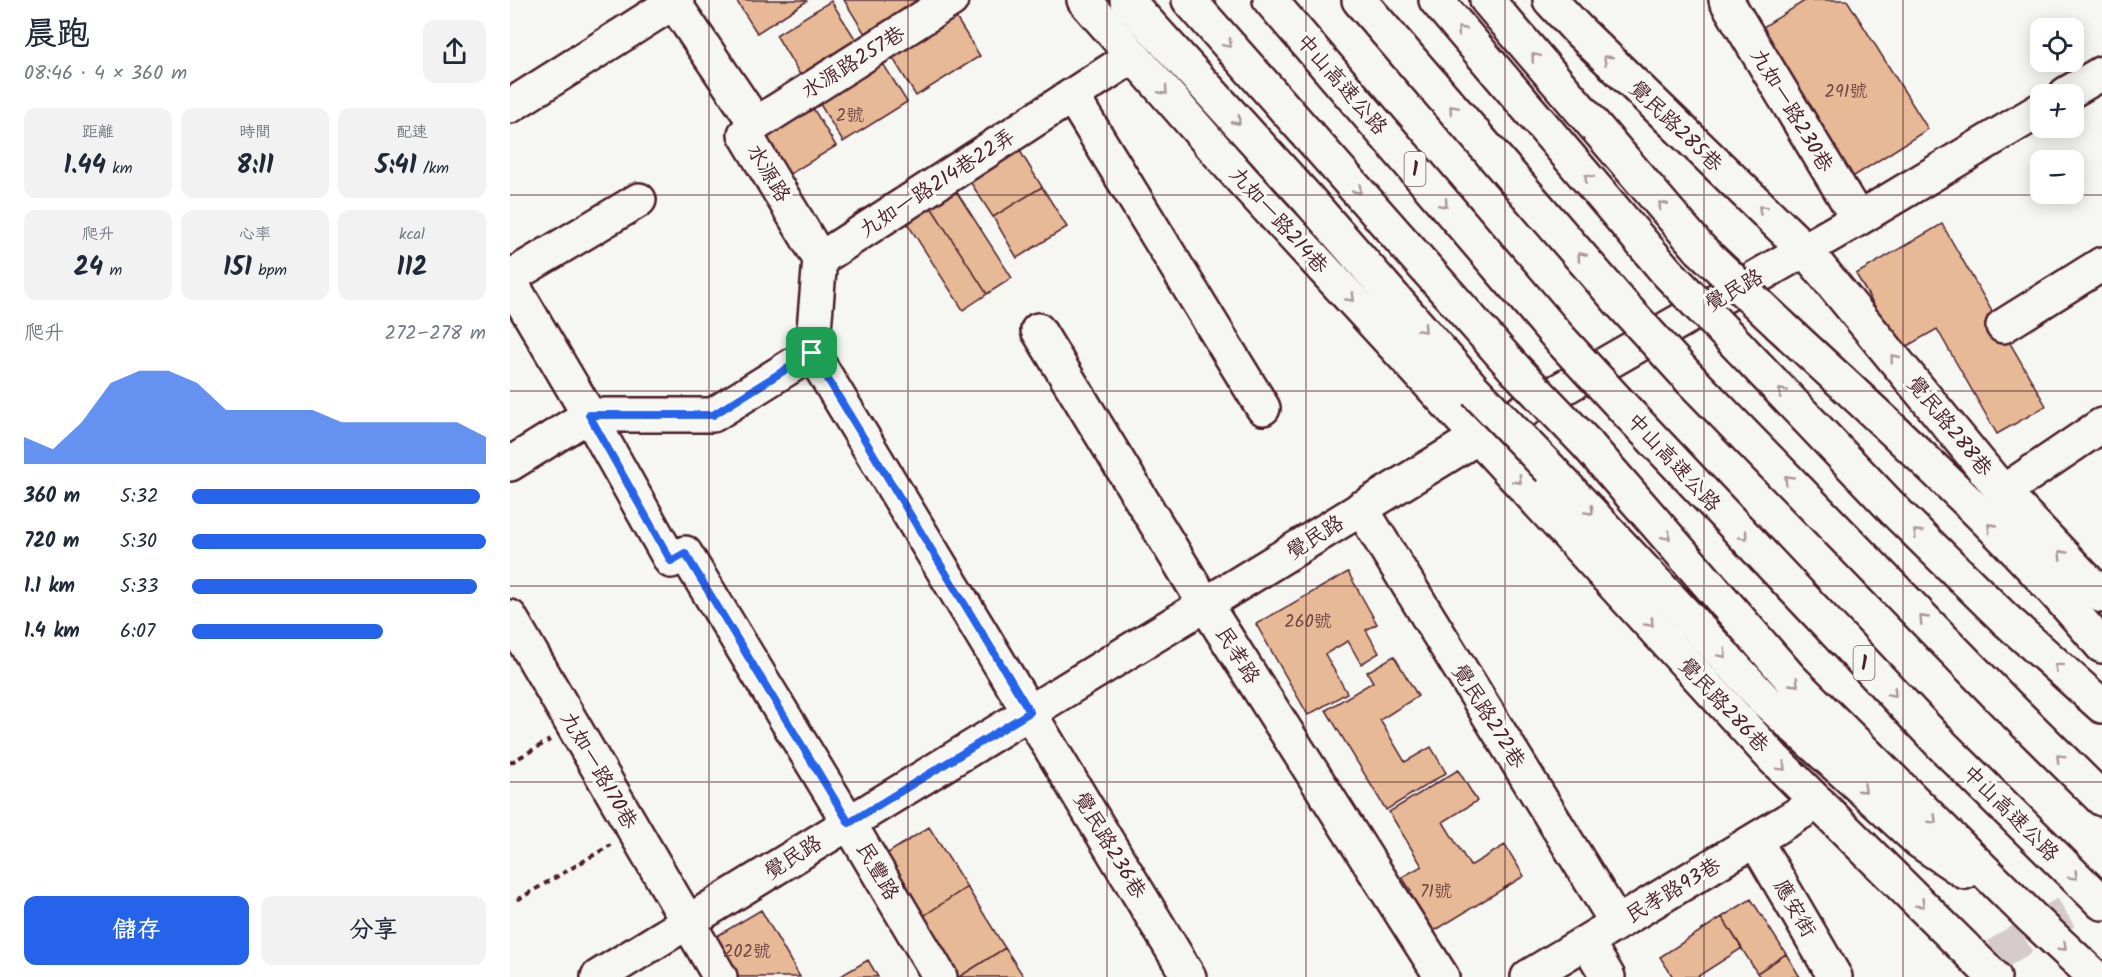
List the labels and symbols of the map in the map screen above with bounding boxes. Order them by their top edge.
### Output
street label: 水源路257巷 [795,18,912,108]
one-way arrow [1457,26,1468,37]
street label: 中山高速公路 [1287,27,1395,143]
one-way arrow [1221,37,1232,48]
street label: 九如一路230巷 [1741,42,1841,179]
one-way arrow [1531,53,1542,64]
one-way arrow [1604,55,1614,66]
street label: 覺民路285巷 [1620,73,1730,181]
house number: 291號 [1825,78,1867,107]
one-way arrow [1157,84,1168,95]
house number: 2號 [836,102,864,131]
one-way arrow [1450,105,1461,116]
one-way arrow [1230,113,1241,124]
street label: 九如一路214巷22弄 [853,121,1023,247]
street label: 水源路 [737,138,798,209]
road number: 1 [1404,152,1426,186]
street label: 九如一路214巷 [1220,160,1335,282]
one-way arrow [1584,174,1595,185]
one-way arrow [1350,182,1361,193]
one-way arrow [1437,197,1448,208]
one-way arrow [1658,201,1669,212]
one-way arrow [1759,205,1769,216]
one-way arrow [1577,252,1588,263]
street label: 覺民路 [1699,261,1770,321]
one-way arrow [1344,291,1355,302]
one-way arrow [1415,322,1426,333]
pin [786,327,837,378]
one-way arrow [1890,354,1901,365]
street label: 覺民路288巷 [1898,369,2000,485]
one-way arrow [1778,388,1789,398]
street label: 中山高速公路 [1618,406,1728,520]
one-way arrow [1511,473,1522,484]
one-way arrow [1784,476,1795,487]
one-way arrow [1583,505,1594,515]
street label: 覺民路 [1280,508,1351,569]
one-way arrow [1987,523,1998,534]
one-way arrow [1660,529,1671,540]
one-way arrow [1737,529,1748,540]
one-way arrow [1913,529,1924,540]
one-way arrow [2058,550,2069,560]
house number: 260號 [1284,608,1332,637]
one-way arrow [1642,616,1653,627]
one-way arrow [1920,616,1931,627]
street label: 民孝路 [1206,620,1267,691]
road number: 1 [1854,646,1874,680]
one-way arrow [1716,647,1727,658]
street label: 覺民路286巷 [1670,651,1776,761]
street label: 覺民路272巷 [1442,658,1533,776]
one-way arrow [2055,663,2065,674]
one-way arrow [1788,676,1799,686]
one-way arrow [1886,687,1897,697]
street label: 九如一路170巷 [550,705,645,836]
one-way arrow [2057,754,2067,765]
street label: 中山高速公路 [1954,758,2066,870]
one-way arrow [1774,759,1785,770]
one-way arrow [1856,782,1867,793]
street label: 覺民路236巷 [1064,786,1154,906]
one-way arrow [1926,813,1937,824]
street label: 覺民路 [758,828,829,889]
street label: 民豐路 [847,836,907,907]
street label: 民孝路93巷 [1620,850,1728,933]
one-way arrow [2067,869,2078,880]
street label: 應安街 [1764,873,1824,944]
house number: 71號 [1420,878,1452,907]
one-way arrow [1913,896,1924,907]
house number: 202號 [723,938,771,967]
one-way arrow [2056,940,2067,951]

